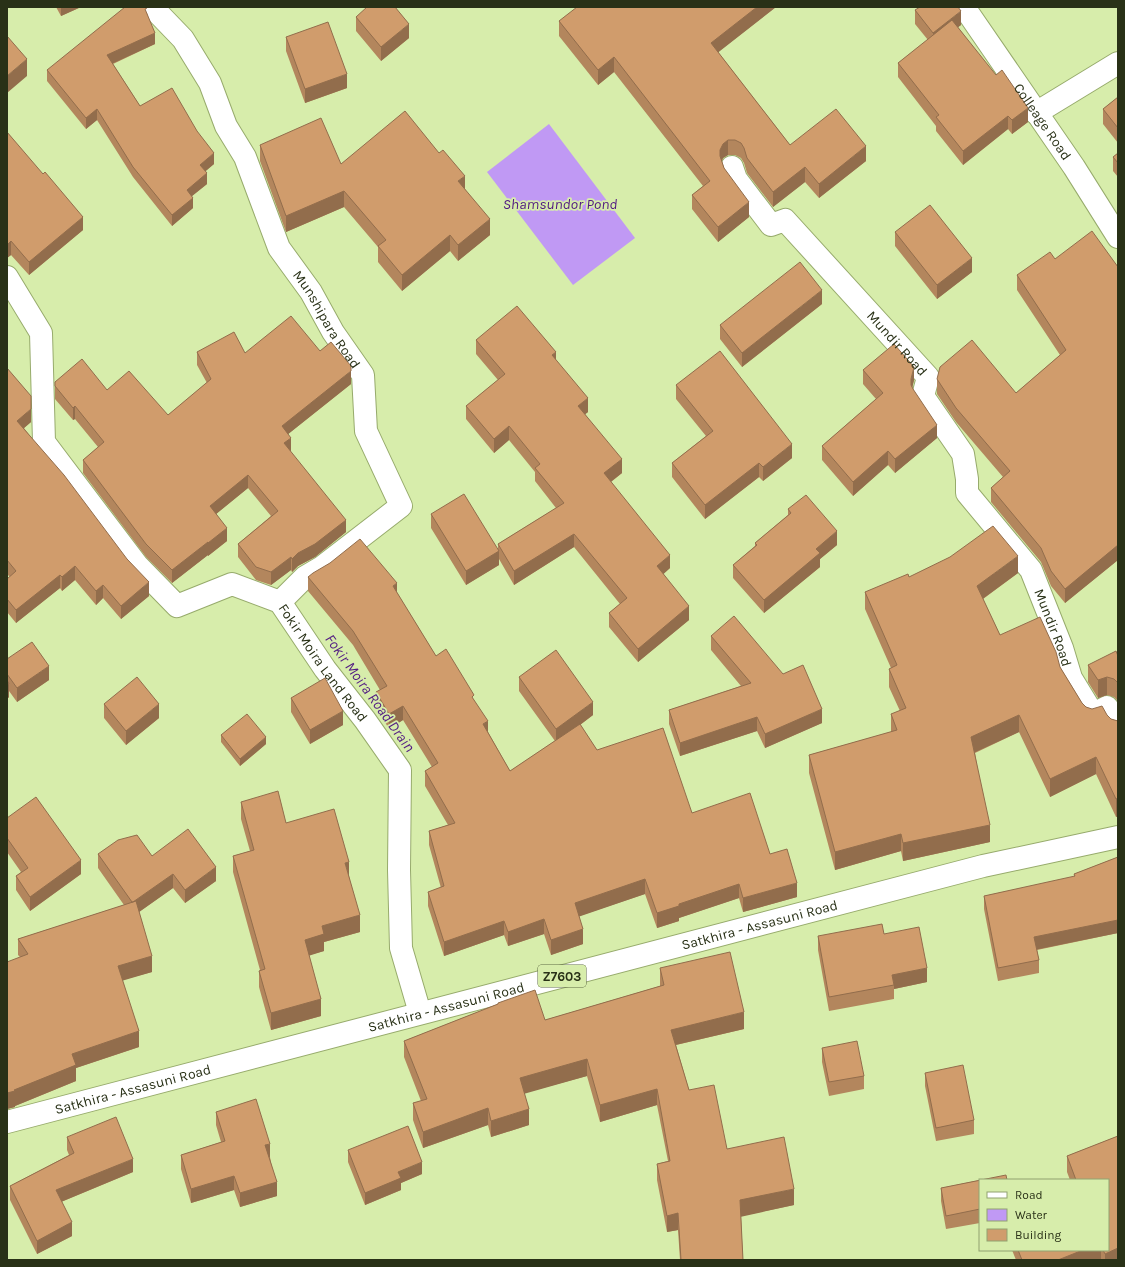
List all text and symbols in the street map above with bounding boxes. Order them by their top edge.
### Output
street label: Colleage Road [1010,80,1075,163]
water label: Shamsundor Pond [503,195,617,213]
street label: Munshipara Road [289,267,364,372]
street label: Mundir Road [863,307,931,379]
street label: Mundir Road [1031,586,1076,668]
street label: Fokir Moira Land Road [275,600,371,725]
water label: Fokir Moira Road Drain [321,631,419,755]
street label: Satkhira - Assasuni Road [680,896,839,953]
road number: Z7603 [538,965,586,987]
street label: Satkhira - Assasuni Road [366,978,526,1035]
street label: Satkhira - Assasuni Road [53,1060,213,1118]
legend [979,1179,1109,1251]
text: Road [1015,1188,1043,1202]
text: Water [1015,1208,1048,1222]
text: Building [1015,1228,1062,1242]

